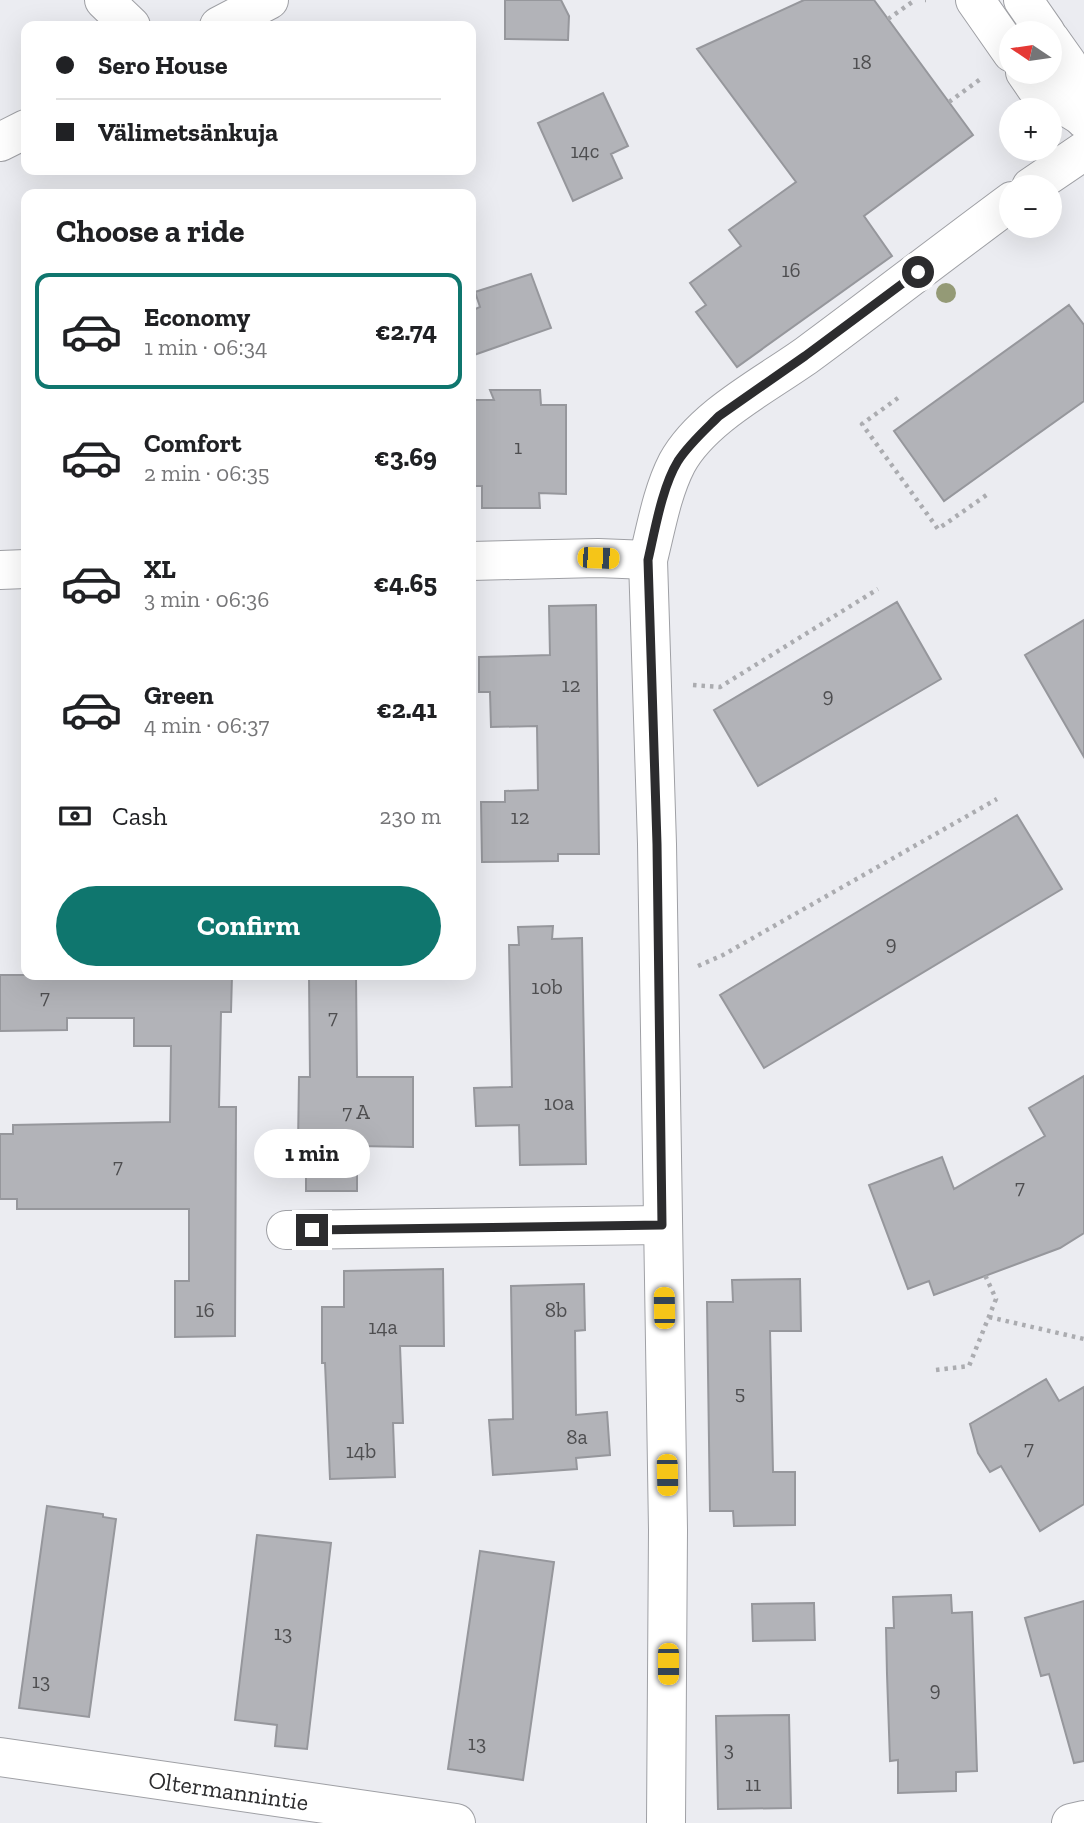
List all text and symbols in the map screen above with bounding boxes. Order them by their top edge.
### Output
north arrow [999,21,1062,84]
map controls [999,21,1062,238]
text: Sero House [98,49,228,81]
house number: 18 [852,49,872,74]
button: + [999,98,1062,161]
text: Välimetsänkuja [98,116,278,148]
house number: 14c [570,138,600,163]
button: − [999,175,1062,238]
text: Choose a ride [56,212,244,250]
route start [902,256,934,288]
house number: 16 [781,257,801,282]
icon: car [60,300,123,363]
text: Economy [144,301,250,333]
text: €2.74 [375,315,437,347]
text: 1 min · 06:34 [144,333,267,361]
icon: car [60,426,123,489]
text: Comfort [144,427,241,459]
house number: 1 [514,434,522,459]
text: €3.69 [374,441,437,473]
text: 2 min · 06:35 [144,459,270,487]
car [577,547,620,569]
icon: car [60,552,123,615]
text: XL [144,553,176,585]
text: €4.65 [374,567,437,599]
text: 3 min · 06:36 [144,585,270,613]
house number: 12 [562,672,580,697]
icon: car [60,678,123,741]
text: Green [144,679,214,711]
house number: 9 [822,682,834,707]
text: €2.41 [376,693,437,725]
text: 4 min · 06:37 [144,711,269,739]
icon: cash [56,797,94,835]
text: Cash [112,800,167,832]
text: 230 m [380,802,441,830]
house number: 12 [511,804,529,829]
button: Confirm [56,886,441,966]
house number: 9 [885,930,897,955]
house number: 10b [531,974,563,999]
house number: 7 [40,984,50,1009]
house number: 7 [328,1004,338,1029]
house number: 10a [544,1090,574,1115]
house number: 7 A [342,1099,370,1124]
callout: 1 min [254,1128,370,1178]
text: 1 min [285,1139,339,1167]
house number: 7 [113,1153,123,1178]
house number: 7 [1015,1174,1025,1199]
route end [296,1214,328,1246]
car [654,1287,675,1329]
house number: 16 [195,1297,215,1322]
house number: 8b [545,1297,567,1322]
house number: 14a [368,1314,398,1339]
house number: 5 [735,1380,745,1405]
house number: 8a [566,1424,588,1449]
house number: 7 [1024,1435,1034,1460]
house number: 14b [346,1438,376,1463]
car [657,1454,678,1496]
house number: 13 [274,1620,292,1645]
car [658,1643,679,1685]
house number: 13 [32,1668,50,1693]
house number: 9 [929,1676,941,1701]
house number: 13 [468,1730,486,1755]
house number: 3 [724,1736,734,1761]
street label: Oltermannintie [147,1764,310,1816]
house number: 11 [745,1771,761,1796]

